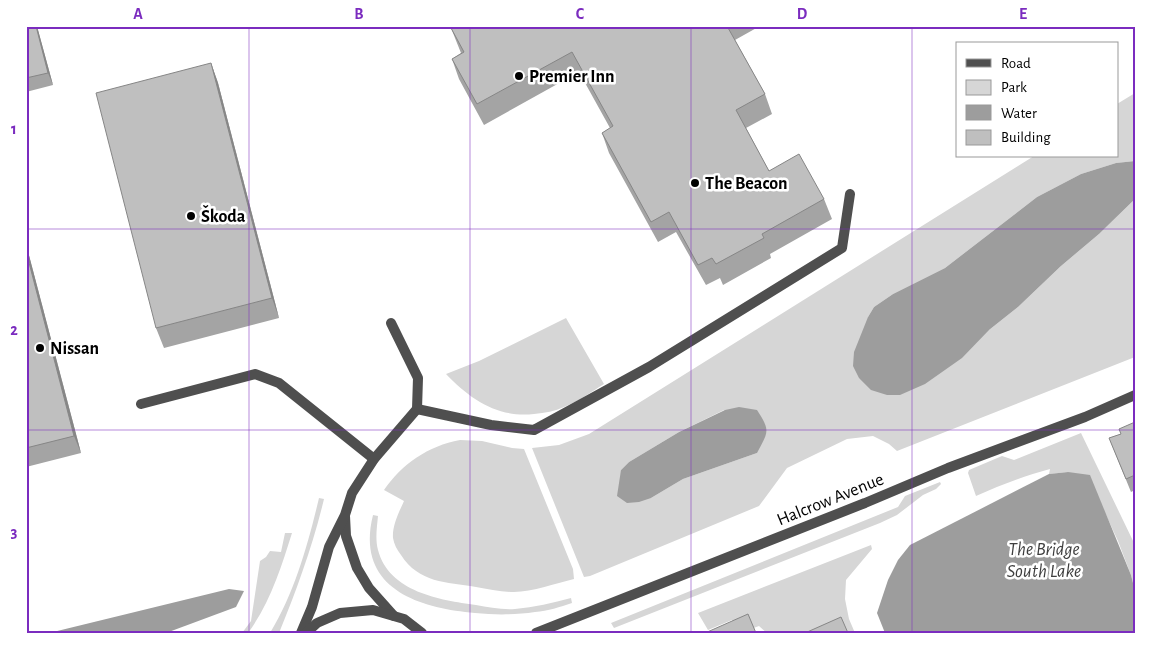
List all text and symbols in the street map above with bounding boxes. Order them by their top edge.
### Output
text: A [133,6,143,22]
text: B [354,6,364,22]
text: C [576,6,585,22]
text: D [797,6,808,22]
text: E [1019,6,1027,22]
legend [956,42,1118,158]
text: Road [1001,56,1031,71]
place label: Premier Inn [529,68,614,86]
marker: Premier Inn [513,70,525,82]
text: Park [1001,80,1027,95]
text: Water [1001,106,1037,121]
text: 1 [11,121,17,137]
text: Building [1001,130,1051,145]
place label: The Beacon [705,175,788,193]
marker: The Beacon [689,177,701,189]
place label: Škoda [201,205,246,226]
marker: Škoda [185,210,197,222]
text: 2 [10,322,18,338]
place label: Nissan [50,340,99,358]
marker: Nissan [34,342,46,354]
street label: Halcrow Avenue [774,470,886,530]
text: 3 [11,524,18,540]
water label: The Bridge South Lake [1007,540,1081,581]

